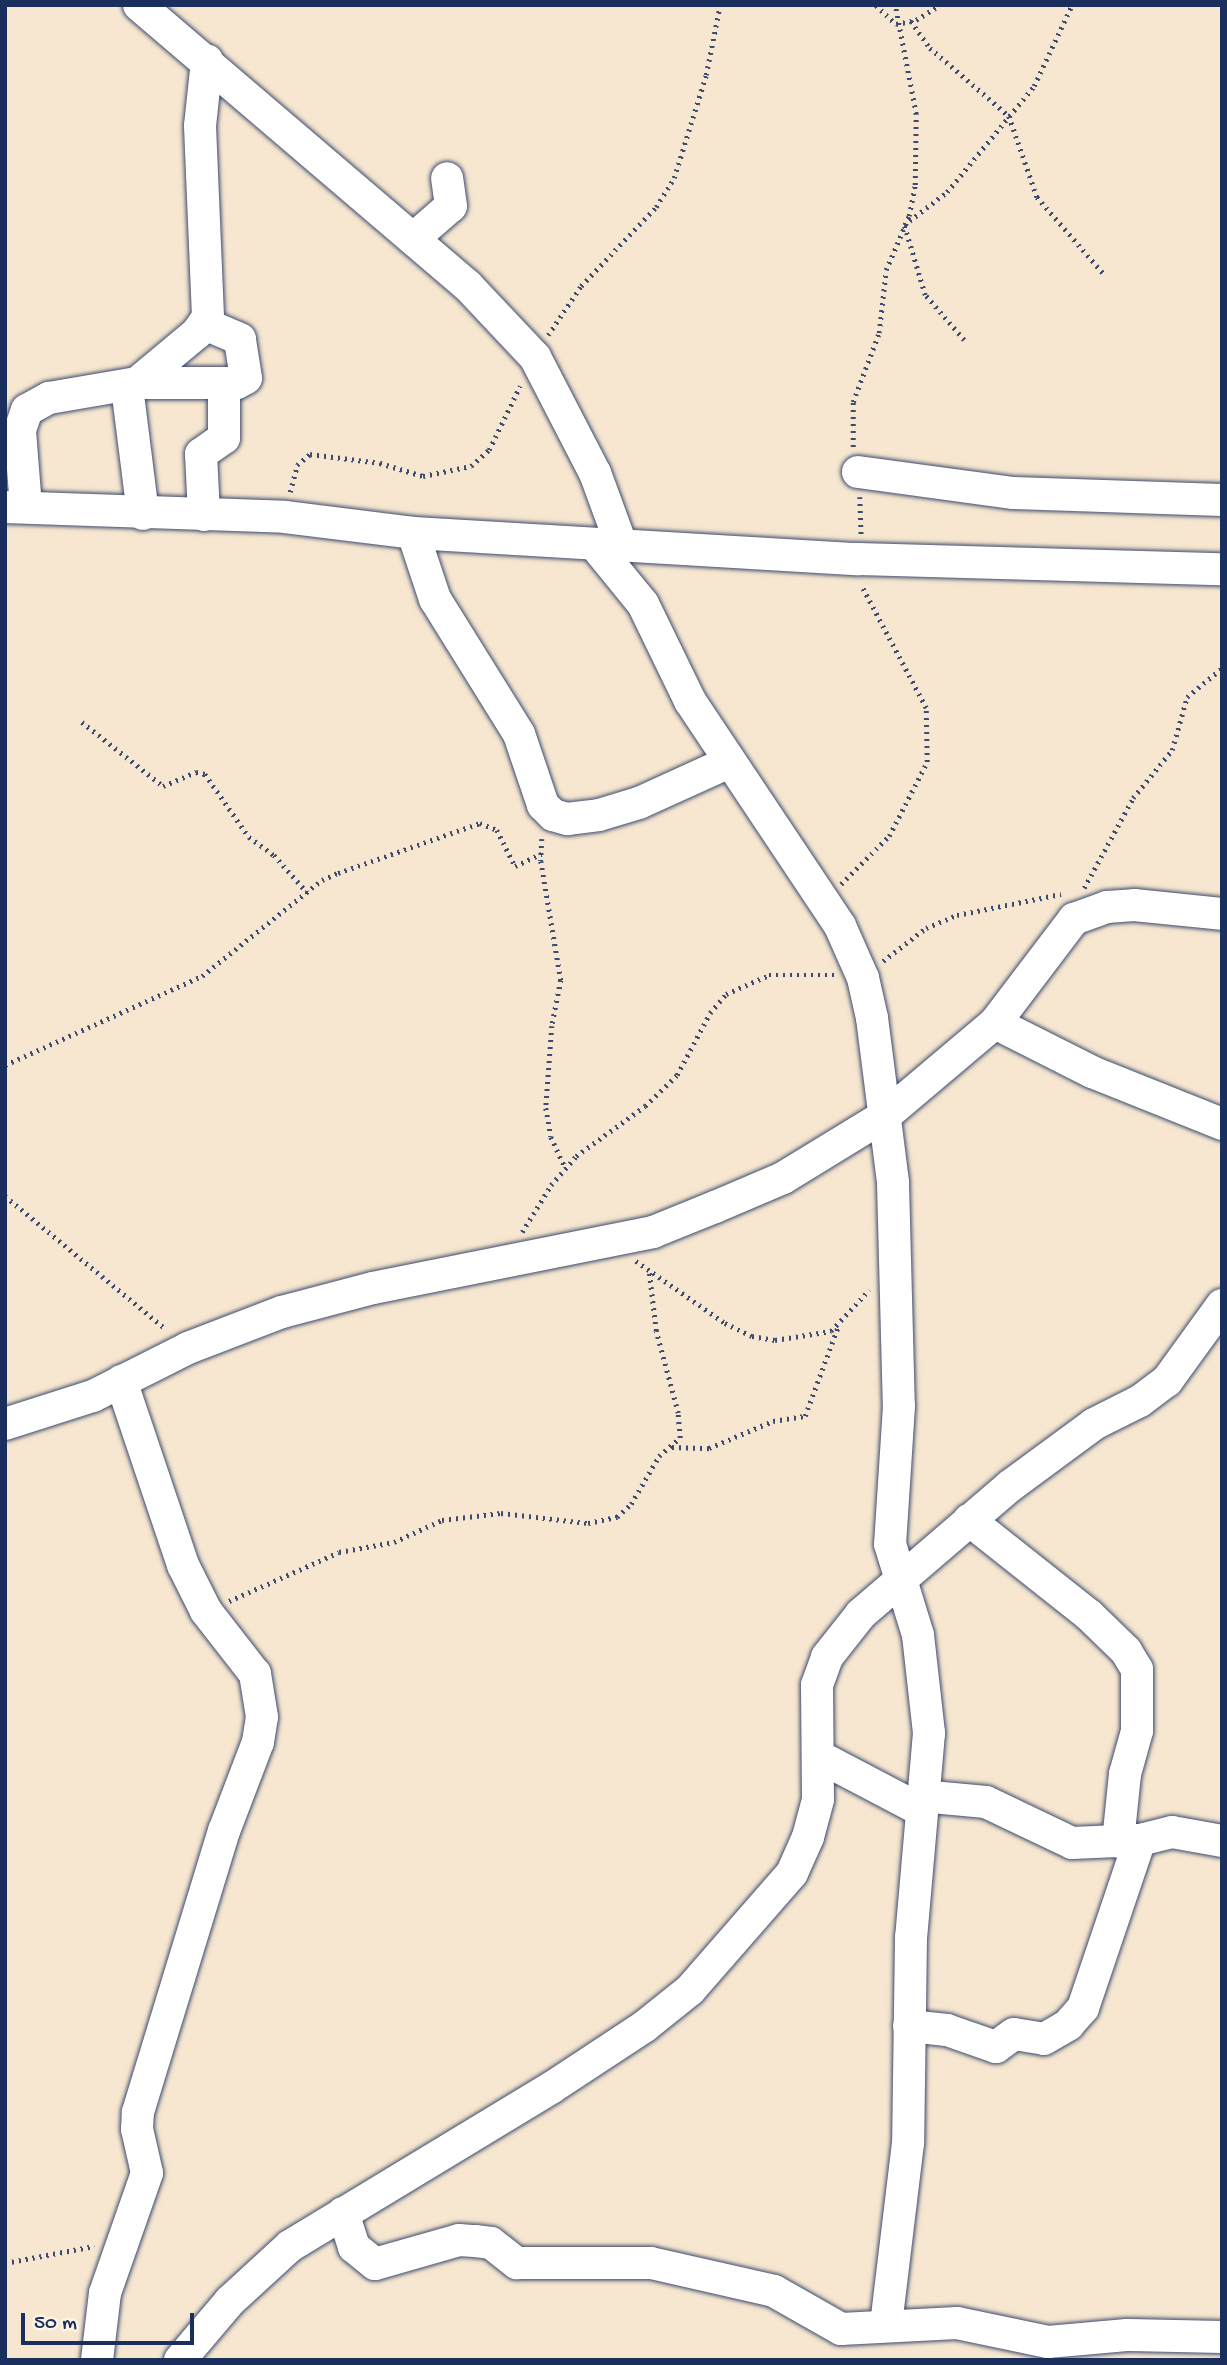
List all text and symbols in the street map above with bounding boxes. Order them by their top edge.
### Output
scale bar [24,2298,198,2342]
text: 50 m [34,2312,77,2337]

